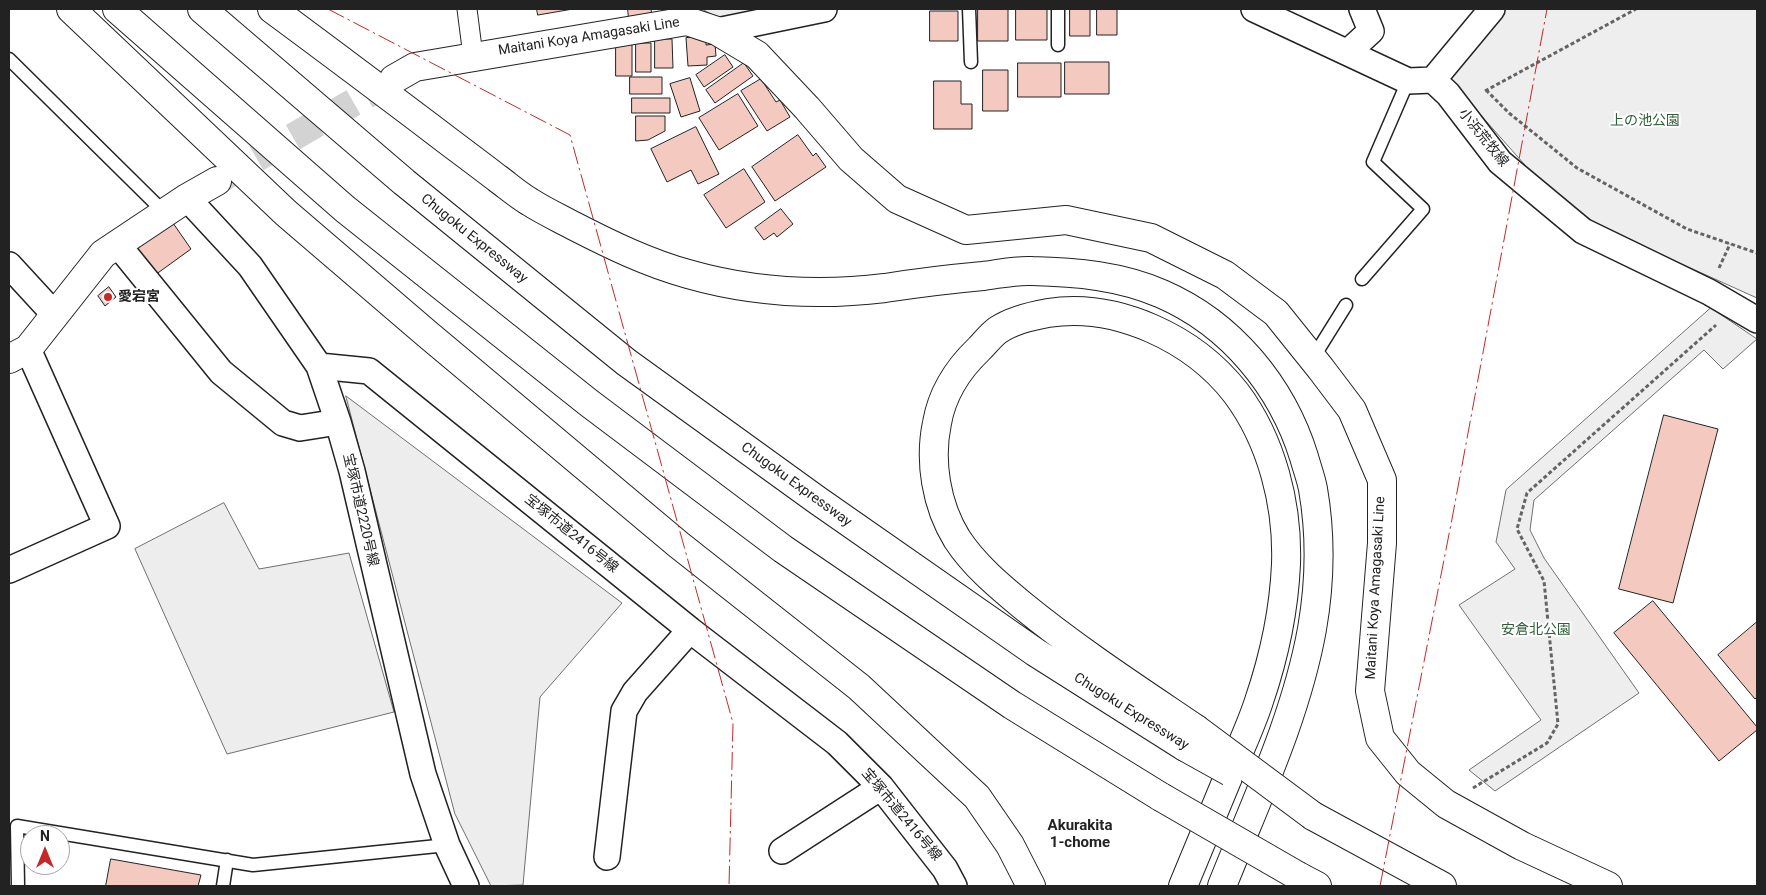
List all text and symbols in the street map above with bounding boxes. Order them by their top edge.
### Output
street label: Maitani Koya Amagasaki Line [497,14,681,60]
street label: 小浜荒牧線 [1454,106,1512,170]
park label: 上の池公園 [1610,113,1680,129]
street label: Chugoku Expressway [417,191,531,287]
place label: 愛宕宮 [118,289,160,305]
marker: 愛宕宮 [102,291,114,303]
street label: Chugoku Expressway [737,439,855,531]
street label: 宝塚市道2220号線 [339,452,381,568]
street label: 宝塚市道2416号線 [521,491,621,577]
street label: Maitani Koya Amagasaki Line [1363,496,1389,680]
park label: 安倉北公園 [1501,622,1571,638]
street label: Chugoku Expressway [1070,670,1192,754]
street label: 宝塚市道2416号線 [857,765,945,865]
district label: Akurakita 1-chome [1048,817,1112,852]
north arrow [20,825,70,875]
text: N [40,828,50,844]

